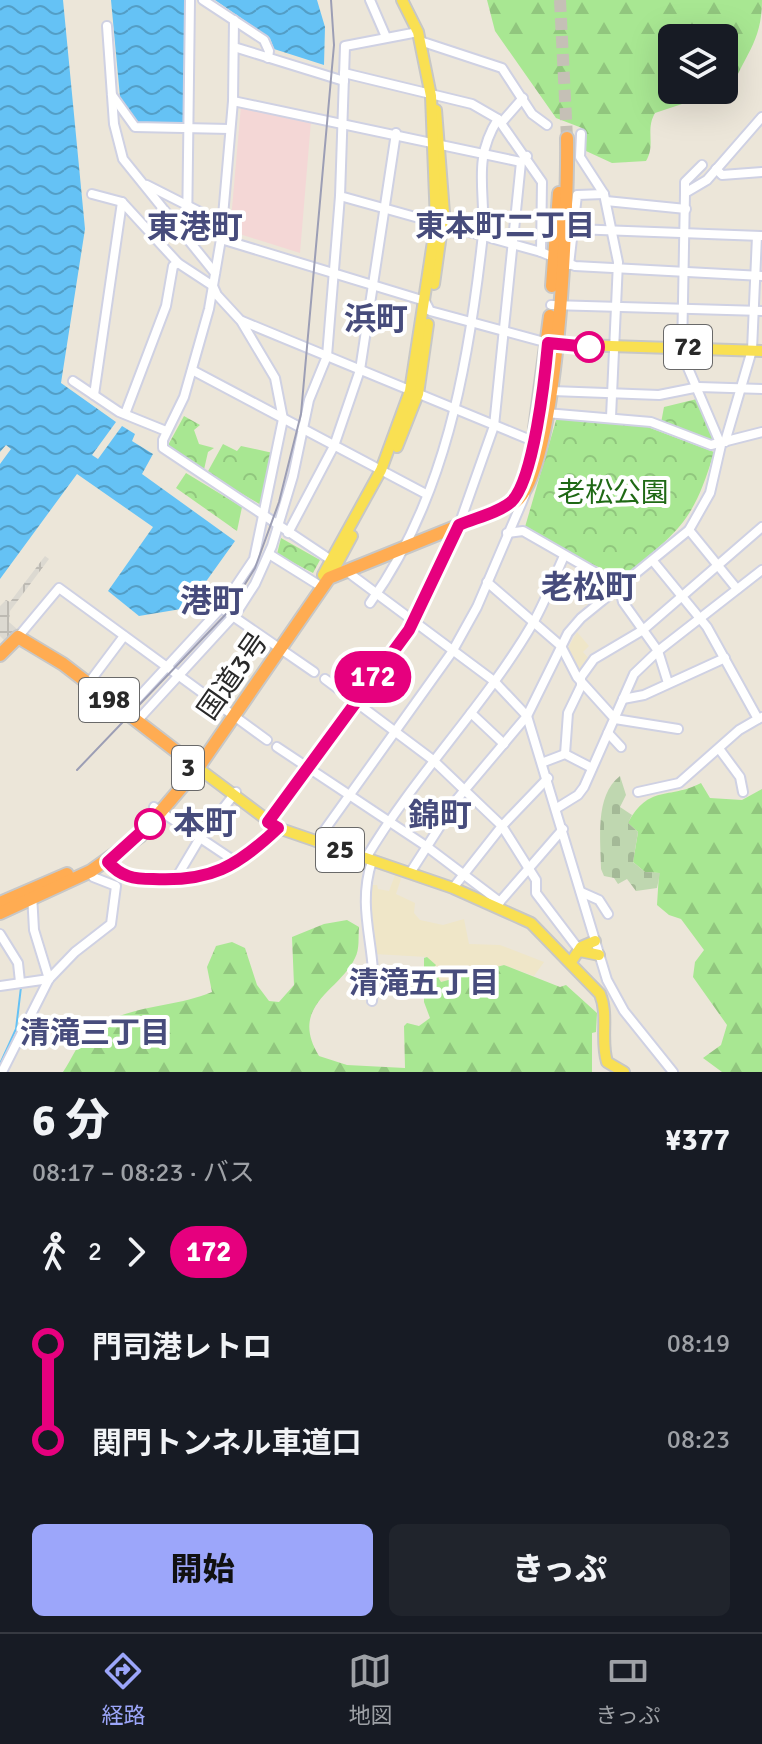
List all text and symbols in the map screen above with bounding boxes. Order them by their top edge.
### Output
map controls [658,24,738,104]
button: layers [658,24,738,104]
district label: 東港町 [147,208,243,247]
district label: 東本町二丁目 [415,208,595,245]
district label: 浜町 [344,300,408,339]
road number: 72 [664,325,712,369]
unlabelled marker [574,332,604,362]
park label: 老松公園 [557,476,669,510]
district label: 老松町 [541,568,637,607]
district label: 港町 [180,582,244,621]
street label: 国道3号 [191,626,275,726]
line badge: 172 [327,651,419,703]
text: 172 [350,660,396,694]
road number: 198 [79,678,139,722]
road number: 3 [172,746,204,790]
district label: 錦町 [408,796,472,835]
district label: 本町 [173,804,237,843]
unlabelled marker [135,809,165,839]
road number: 25 [316,828,364,872]
district label: 清滝五丁目 [349,965,499,1002]
district label: 清滝三丁目 [20,1015,170,1052]
text: 6 分 [32,1094,109,1148]
text: ¥377 [665,1122,730,1159]
text: 08:17 – 08:23 · バス [32,1157,255,1189]
icon: walk [32,1230,76,1274]
icon: forward [114,1230,158,1274]
text: 172 [186,1235,231,1269]
text: 2 [88,1236,102,1268]
text: 08:19 [667,1328,730,1360]
text: 門司港レトロ [92,1329,272,1366]
text: 08:23 [667,1424,730,1456]
text: 関門トンネル車道口 [92,1425,361,1462]
button: 開始 [32,1524,373,1616]
button: きっぷ [389,1524,730,1616]
tab: 経路 [101,1649,145,1729]
tab: 地図 [348,1649,392,1729]
tab: きっぷ [595,1649,661,1729]

